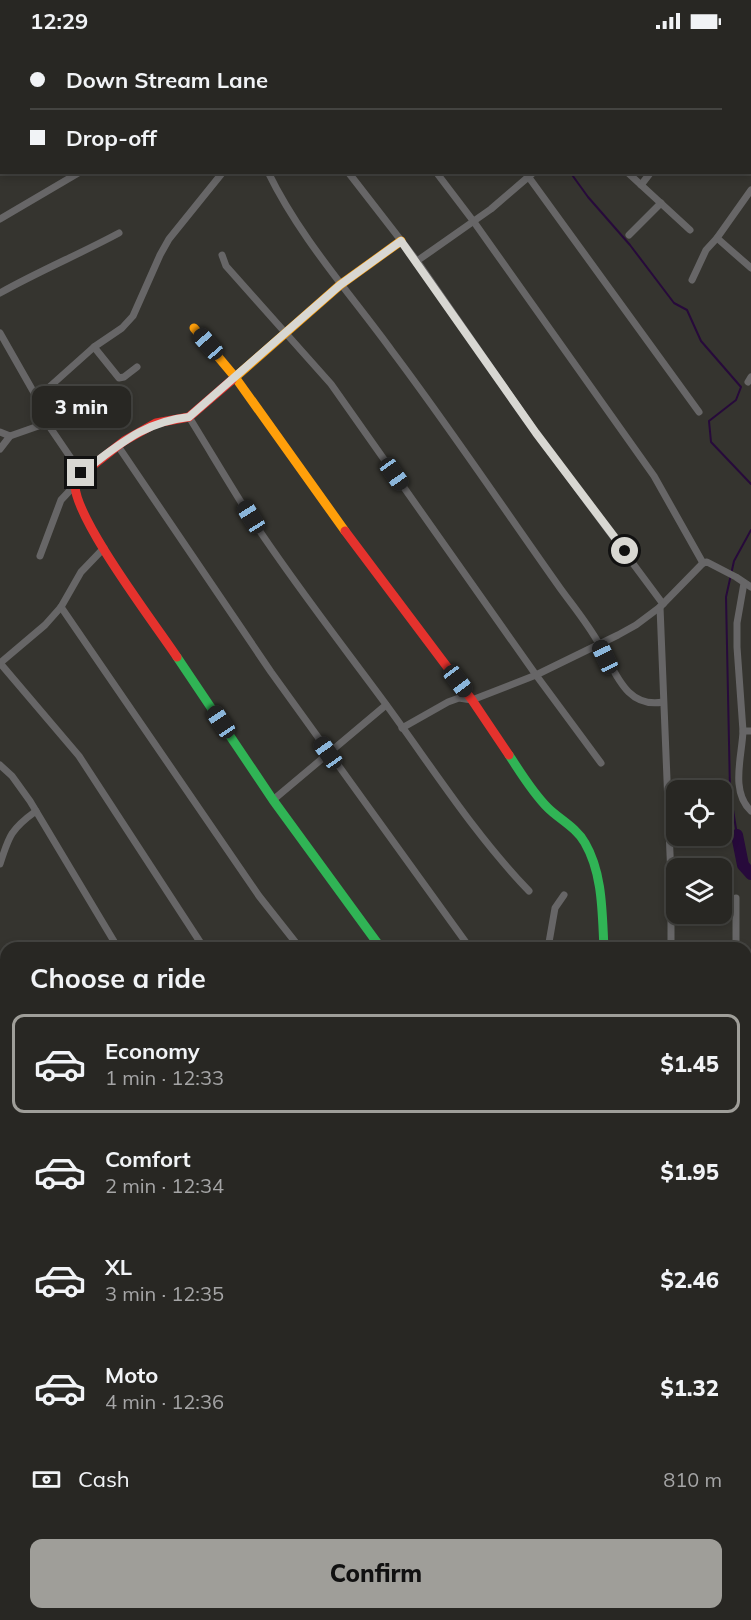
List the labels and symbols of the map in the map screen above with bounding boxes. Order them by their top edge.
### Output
car [189,325,227,363]
callout: 3 min [32,386,130,428]
car [376,454,412,494]
route end [67,459,94,486]
car [234,497,268,537]
route start [611,537,638,564]
car [589,637,621,677]
car [440,661,476,701]
car [203,702,239,742]
car [310,733,346,773]

